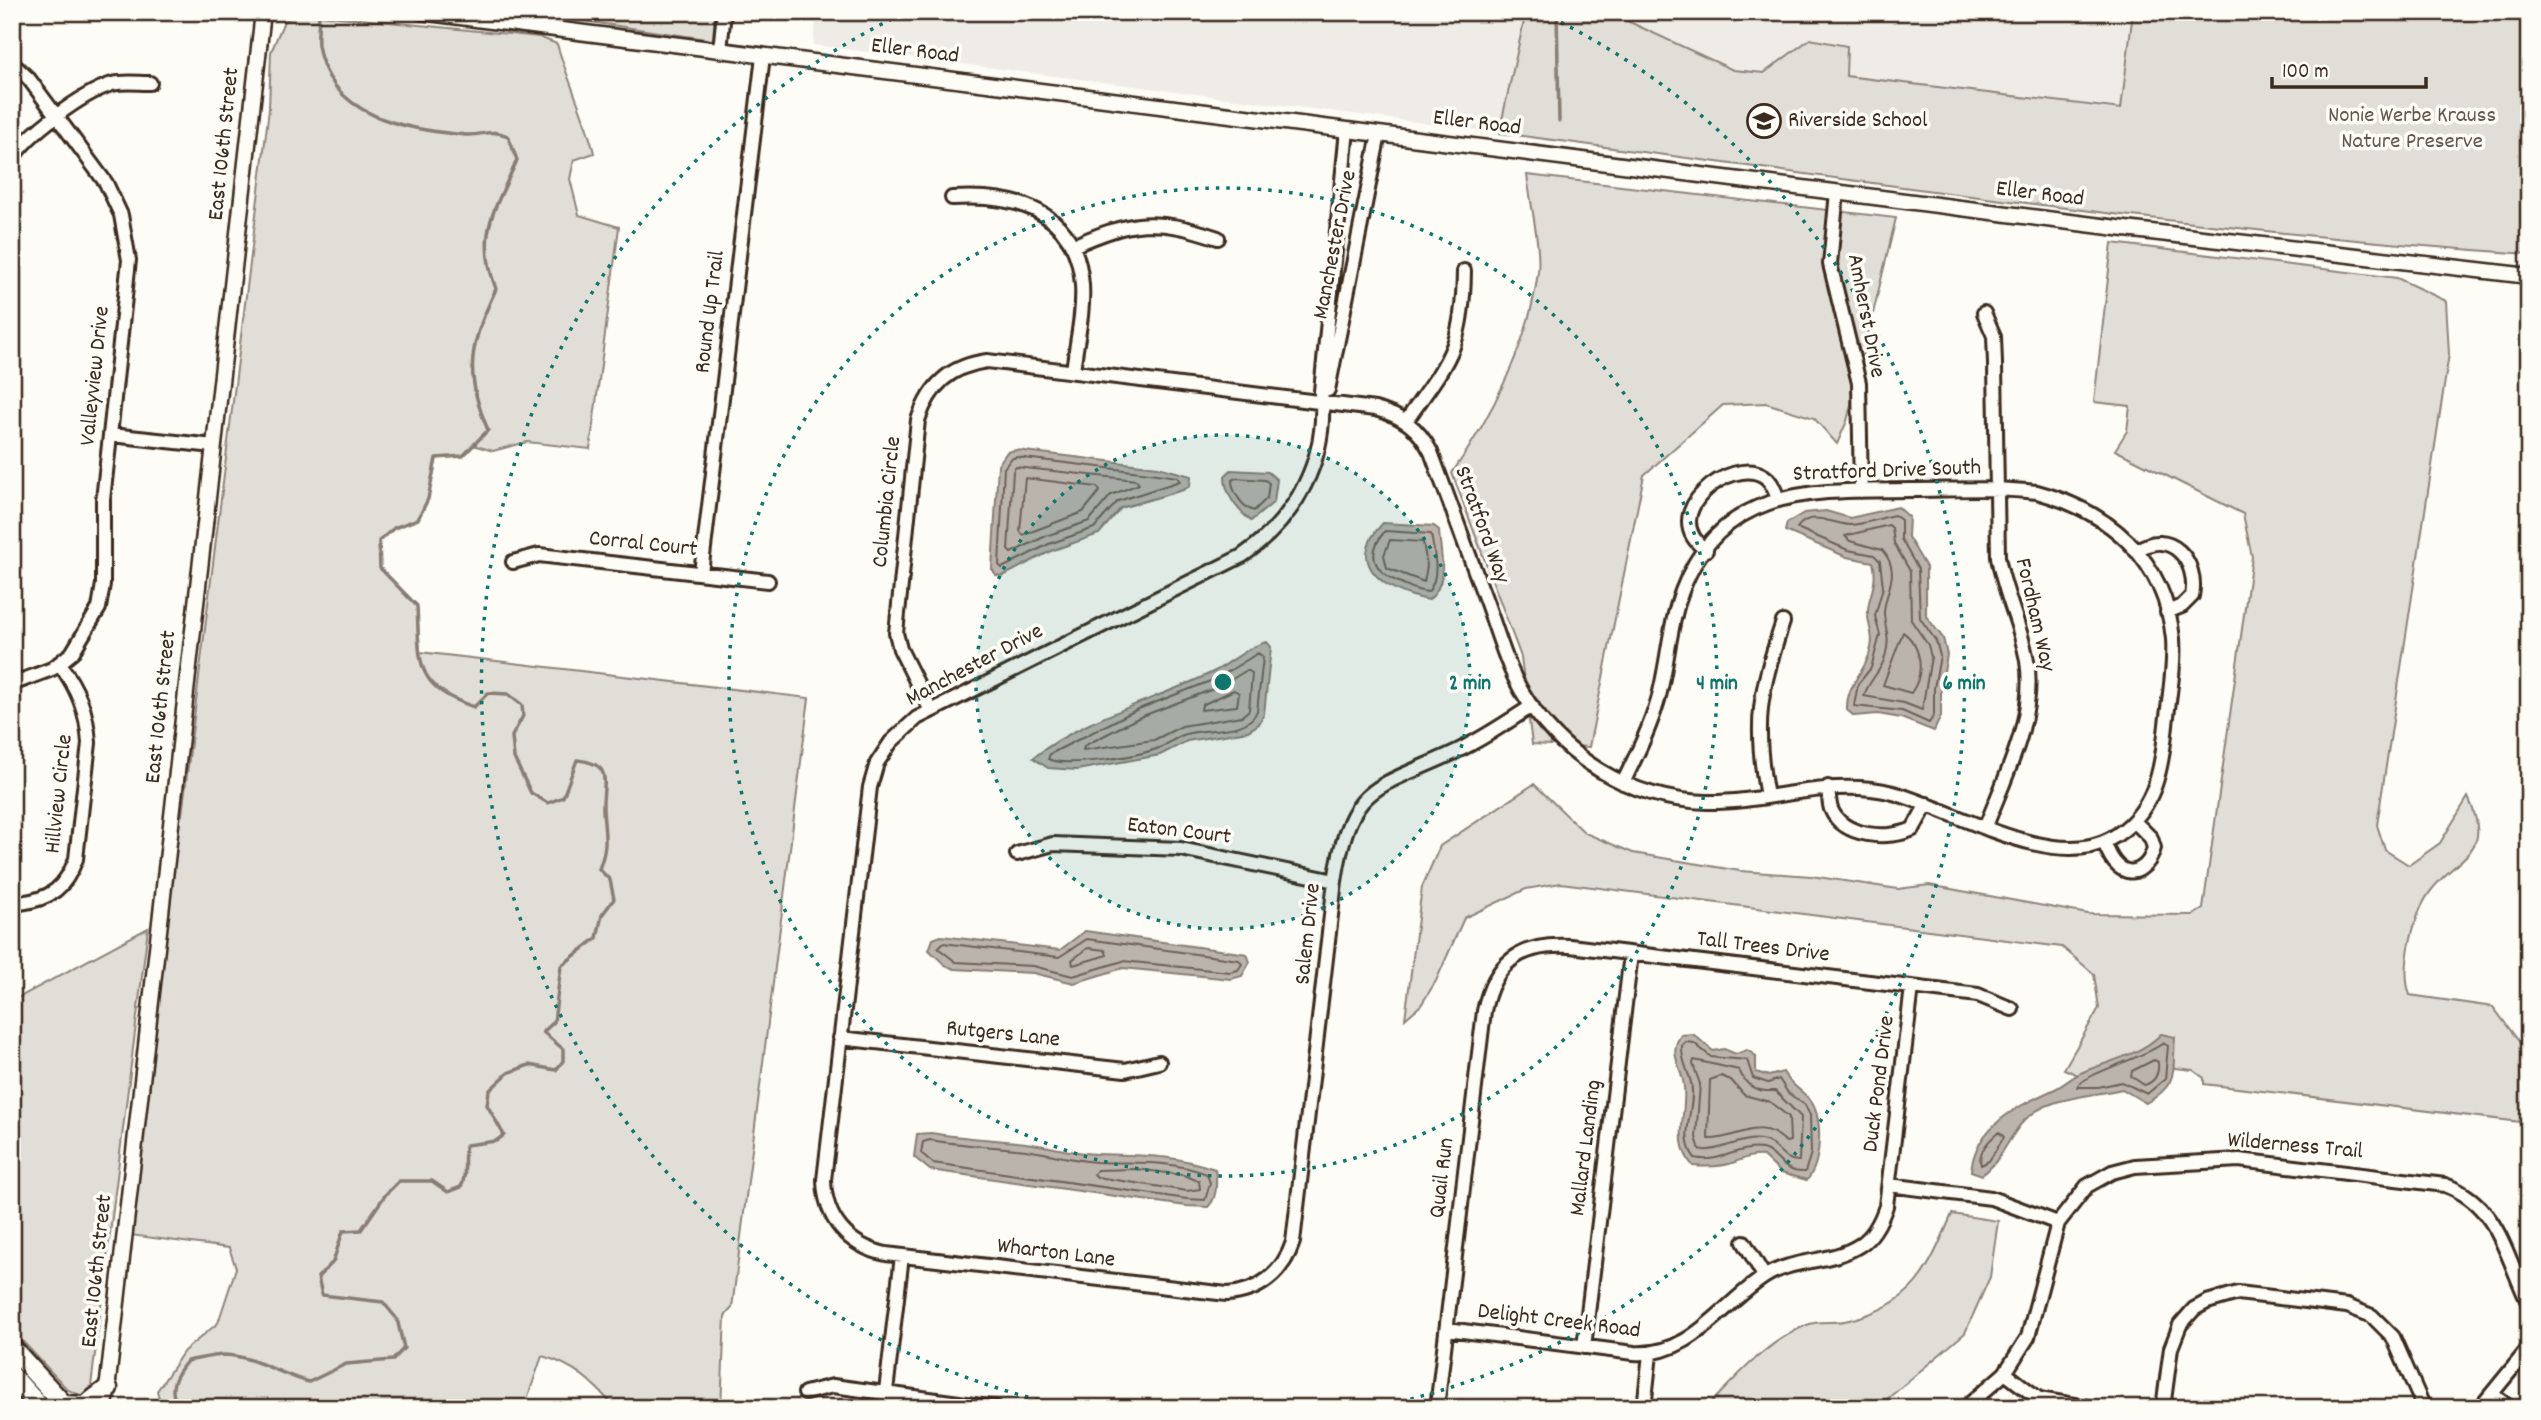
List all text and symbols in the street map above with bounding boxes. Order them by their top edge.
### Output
street label: Eller Road [869,30,961,74]
scale bar [2272,46,2426,90]
text: 100 m [2282,58,2329,88]
street label: East 106th Street [201,66,249,222]
park label: Nonie Werbe Krauss Nature Preserve [2328,100,2496,159]
street label: Eller Road [1431,102,1523,146]
school or university icon: Riverside School [1745,102,1783,140]
place label: Riverside School [1788,105,1928,138]
street label: Manchester Drive [1305,168,1367,322]
street label: Eller Road [1994,173,2086,217]
street label: Round Up Trail [687,248,735,375]
street label: Amherst Drive [1837,251,1893,381]
street label: Valleyview Drive [72,304,120,448]
street label: Columbia Circle [865,435,911,569]
street label: Stratford Drive South [1792,452,1982,492]
street label: Stratford Way [1445,462,1518,589]
street label: Corral Court [587,523,699,567]
street label: Fordham Way [2005,555,2063,676]
street label: Manchester Drive [901,616,1049,716]
street label: East 106th Street [138,629,186,785]
centre of rings [1211,670,1235,694]
text: 2 min [1449,670,1491,700]
text: 4 min [1696,670,1738,700]
text: 6 min [1942,670,1986,700]
street label: Hillview Circle [37,733,83,855]
street label: Eaton Court [1125,809,1233,855]
street label: Salem Drive [1287,882,1331,986]
street label: Tall Trees Drive [1695,923,1831,973]
street label: Rutgers Lane [944,1013,1062,1057]
street label: Duck Pond Drive [1855,1014,1905,1154]
street label: Mallard Landing [1562,1078,1612,1218]
street label: Wilderness Trail [2226,1125,2365,1169]
street label: Quail Run [1422,1136,1464,1220]
street label: East 106th Street [74,1193,122,1349]
street label: Wharton Lane [995,1230,1117,1278]
street label: Delight Creek Road [1476,1296,1642,1348]

